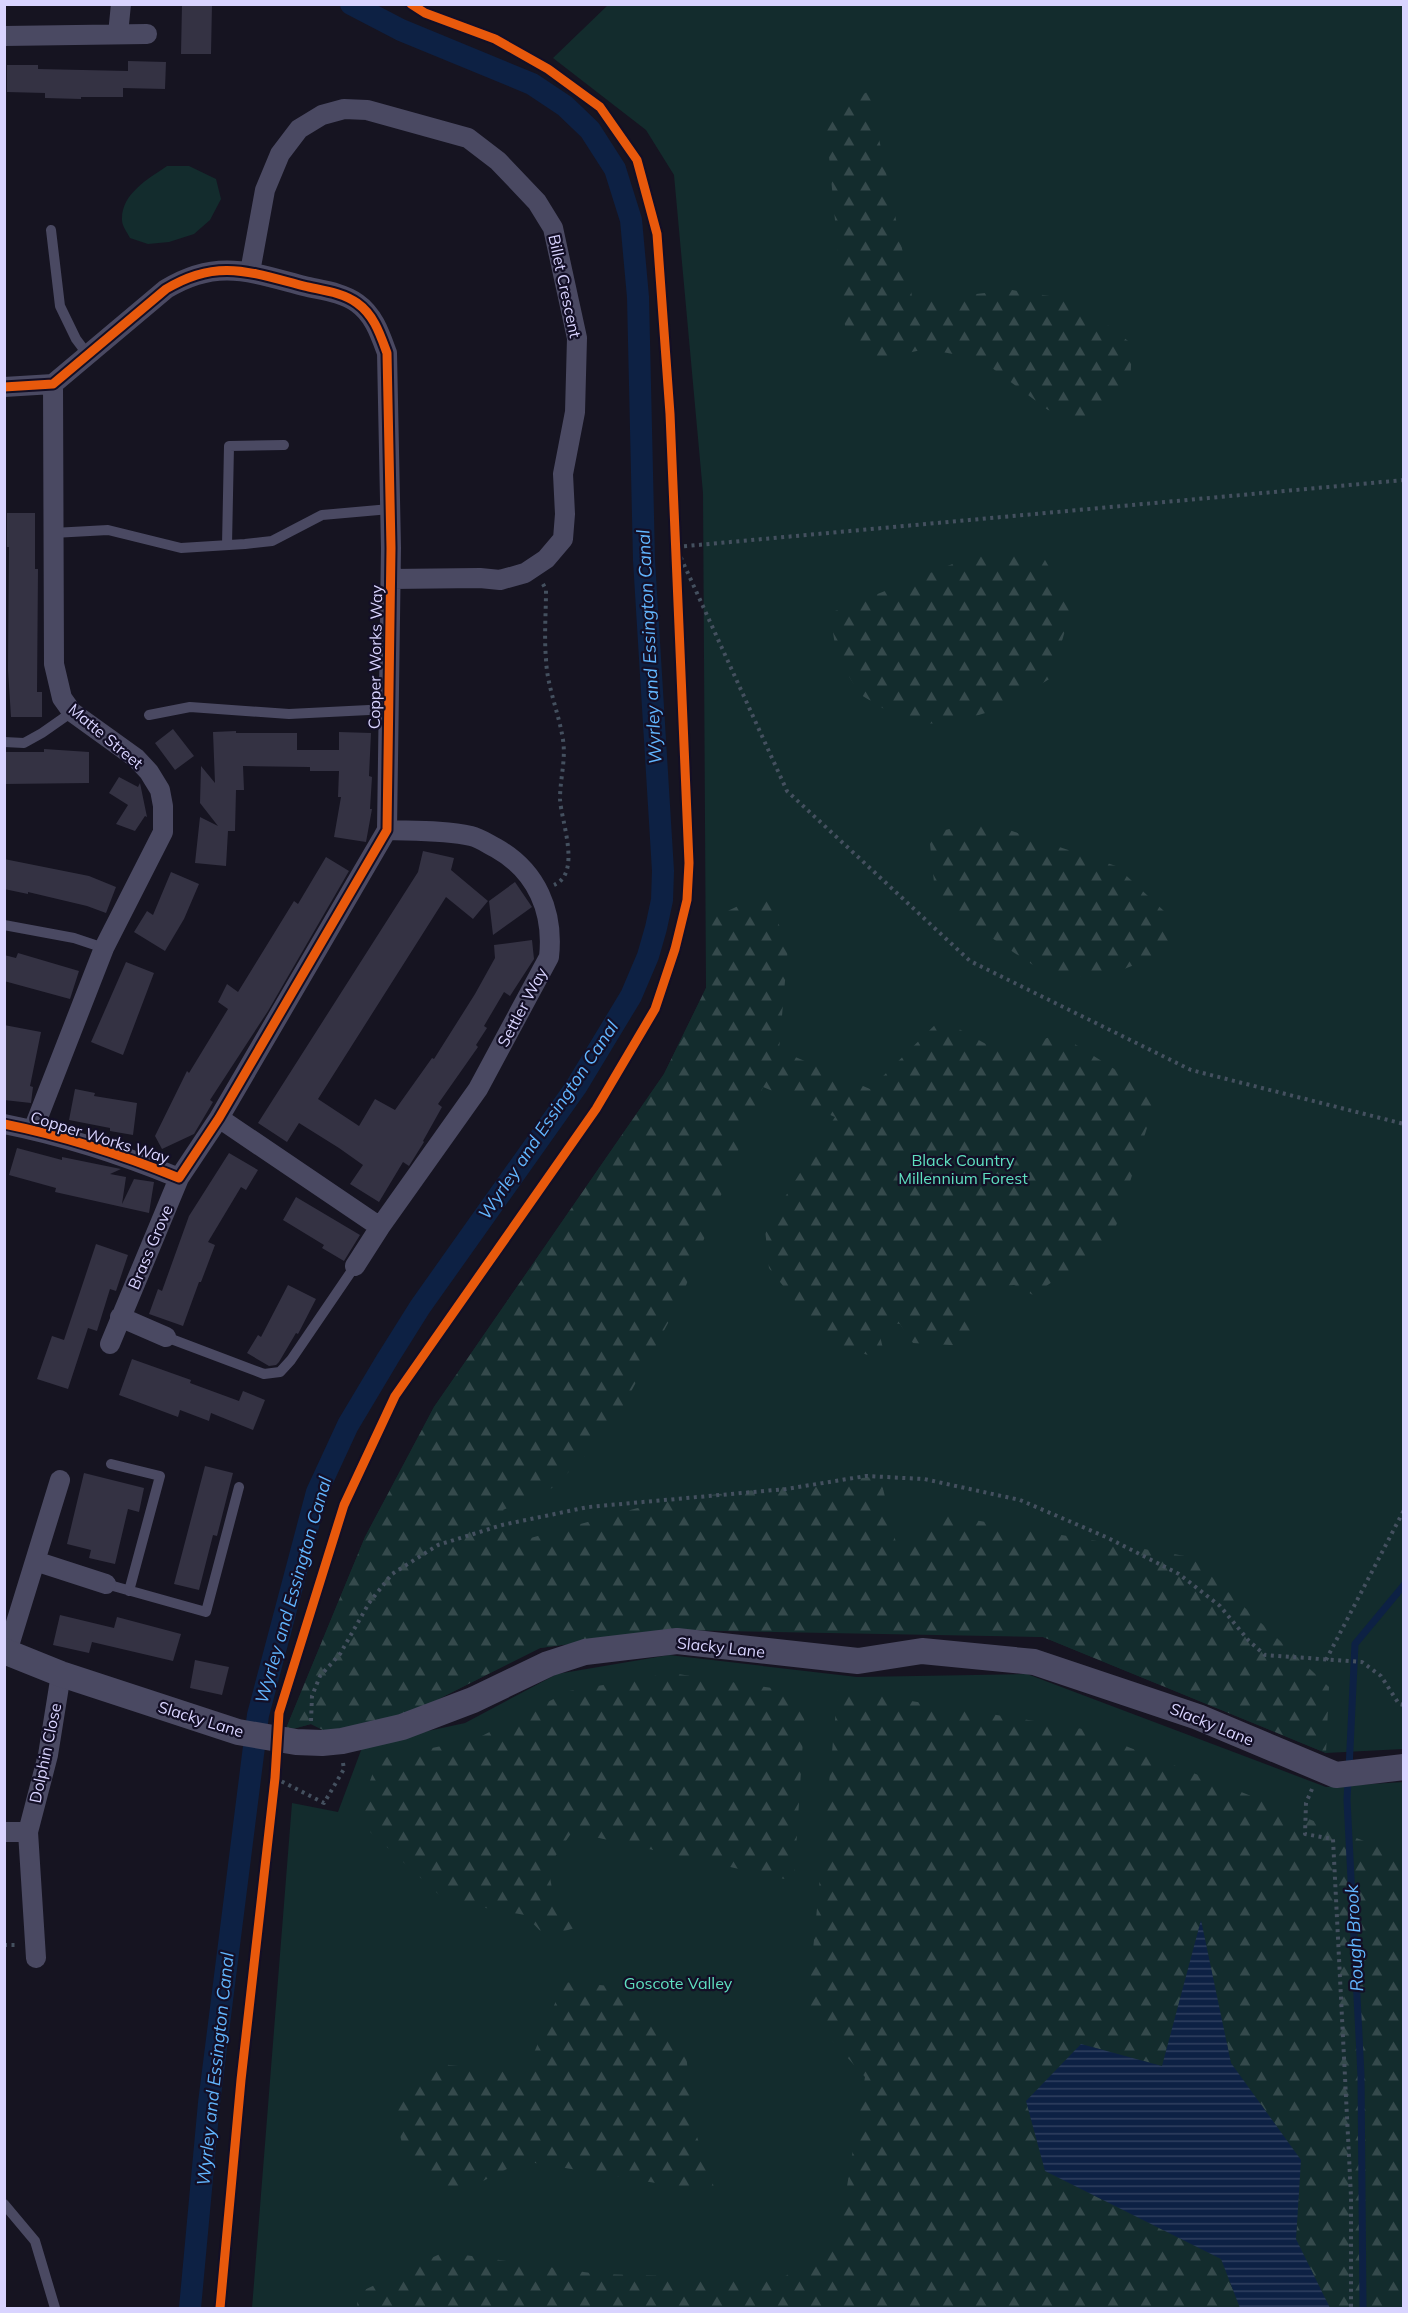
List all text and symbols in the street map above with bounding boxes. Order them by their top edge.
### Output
street label: Billet Crescent [544,232,586,340]
water label: Wyrley and Essington Canal [631,528,667,765]
street label: Copper Works Way [364,584,386,729]
street label: Matte Street [65,699,148,773]
street label: Settler Way [493,963,551,1050]
water label: Wyrley and Essington Canal [473,1016,624,1224]
street label: Copper Works Way [28,1106,172,1168]
park label: Black Country Millennium Forest [898,1150,1028,1188]
street label: Brass Grove [123,1202,177,1292]
water label: Wyrley and Essington Canal [250,1473,337,1706]
street label: Slacky Lane [676,1632,766,1662]
street label: Slacky Lane [156,1697,246,1741]
street label: Slacky Lane [1167,1698,1257,1750]
street label: Dolphin Close [25,1701,65,1805]
water label: Rough Brook [1340,1883,1368,1992]
water label: Wyrley and Essington Canal [191,1950,239,2187]
park label: Goscote Valley [624,1973,733,1993]

